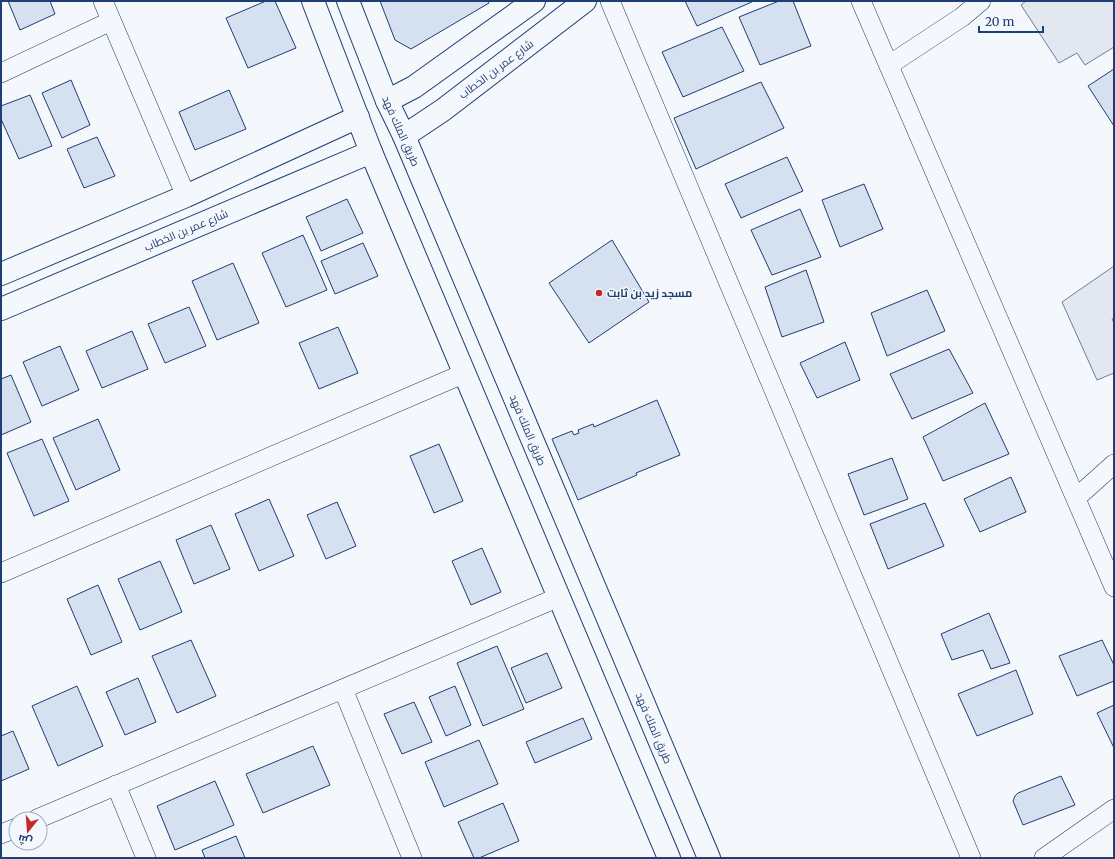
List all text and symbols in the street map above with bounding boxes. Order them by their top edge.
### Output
scale bar [979,8,1043,34]
text: 20 m [985,14,1014,29]
street label: شارع عمر بن الخطاب [456,36,537,102]
street label: طريق الملك فهد [379,93,423,169]
street label: شارع عمر بن الخطاب [142,206,230,255]
place label: مسجد زيد بن ثابت [607,286,692,300]
marker: مسجد زيد بن ثابت [594,288,604,298]
street label: طريق الملك فهد [507,392,549,468]
street label: طريق الملك فهد [633,690,675,766]
north arrow [8,811,48,851]
text: ش [16,832,34,849]

